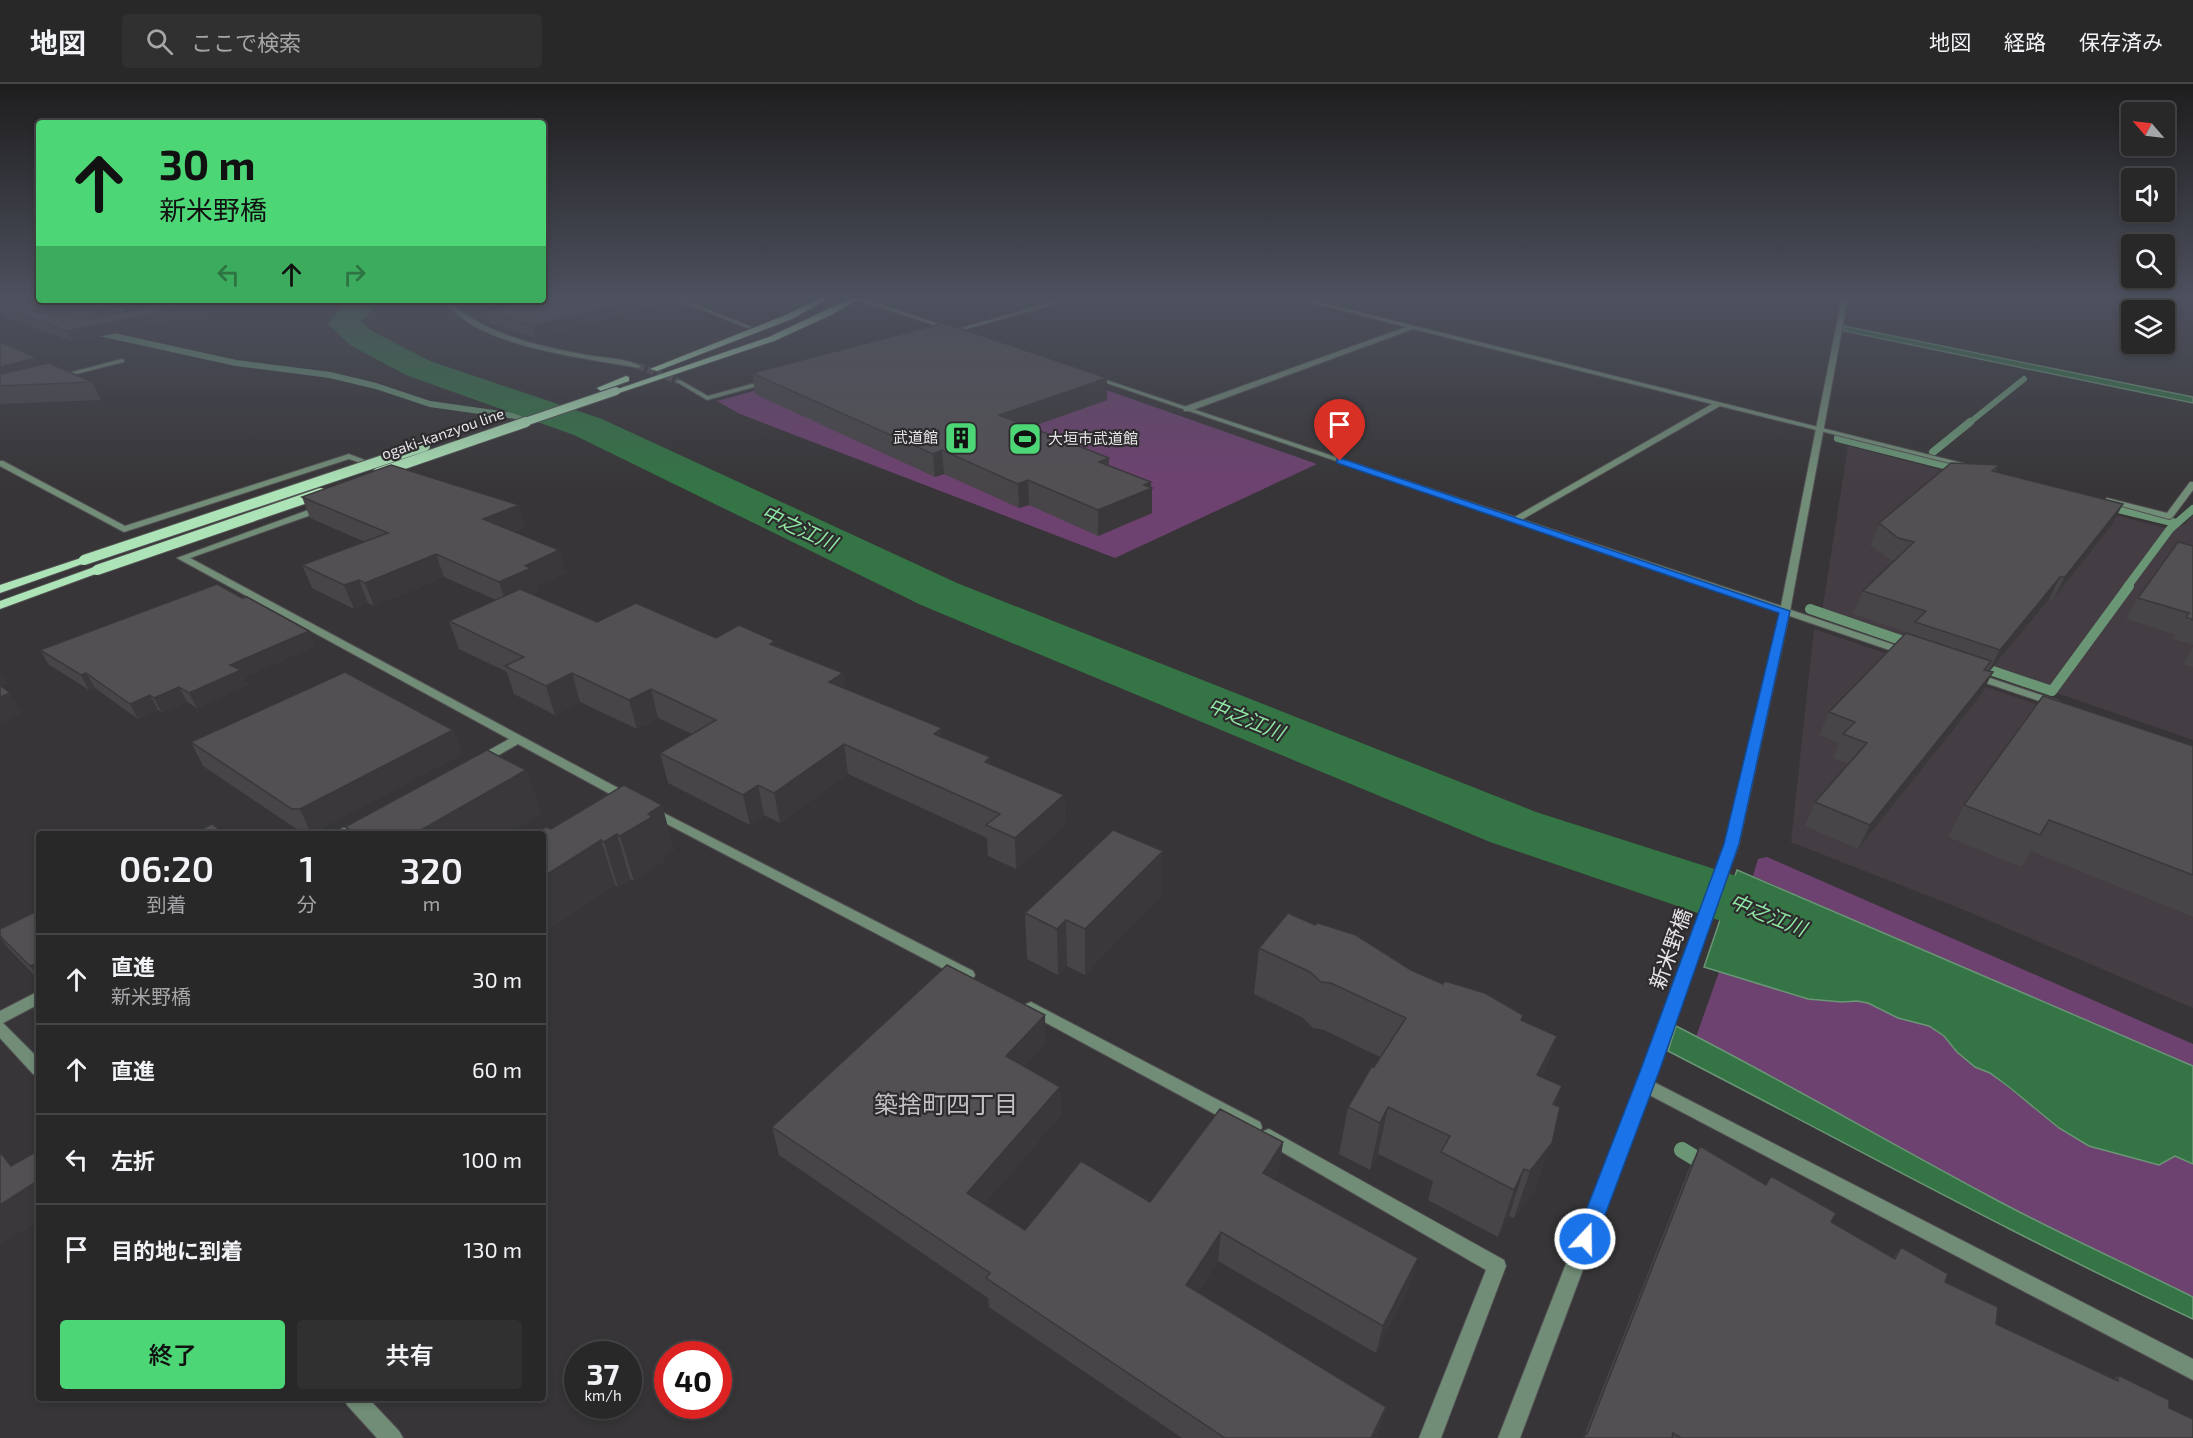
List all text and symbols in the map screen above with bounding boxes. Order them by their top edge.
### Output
search box [122,14,542,68]
text: 地図 [30,25,86,59]
icon: search [143,25,176,58]
text: ここで検索 [191,29,301,55]
text: 地図 [1929,29,1971,54]
text: 経路 [2004,29,2046,54]
text: 保存済み [2079,29,2163,54]
north arrow [2121,102,2175,156]
map controls [2121,102,2175,354]
text: 30 m [159,138,255,188]
icon: ahead [60,144,138,222]
button: sound [2121,168,2175,222]
text: 新米野橋 [159,193,267,225]
button: search [2121,234,2175,288]
icon: left [212,258,245,291]
icon: ahead [275,258,308,291]
icon: right [338,258,371,291]
button: layers [2121,300,2175,354]
pin [1314,399,1365,461]
street label: ogaki-kanzyou line [379,404,506,462]
icon: arrive [1323,408,1356,441]
building icon: 武道館 [943,420,979,456]
sports icon: 大垣市武道館 [1007,421,1043,457]
place label: 武道館 [893,428,938,446]
place label: 大垣市武道館 [1048,429,1138,447]
water label: 中之江川 [758,499,843,556]
water label: 中之江川 [1205,692,1290,745]
text: 06:20 [119,846,214,889]
text: 1 [299,846,314,889]
text: 320 [400,848,463,891]
water label: 中之江川 [1727,888,1812,941]
text: m [423,891,440,915]
text: 到着 [146,892,186,916]
text: 分 [297,892,317,916]
street label: 新米野橋 [1643,905,1696,992]
text: 直進 [111,953,155,979]
icon: ahead [60,963,93,996]
text: 30 m [472,966,522,992]
text: 新米野橋 [111,984,191,1008]
icon: ahead [60,1053,93,1086]
text: 60 m [472,1056,522,1082]
text: 直進 [111,1057,155,1083]
district label: 築捨町四丁目 [874,1089,1018,1118]
icon: left [60,1143,93,1176]
text: 100 m [463,1146,522,1172]
text: 左折 [111,1147,155,1173]
position arrow [1553,1207,1617,1271]
icon: arrive [60,1233,93,1266]
text: 130 m [464,1236,522,1262]
text: 目的地に到着 [111,1237,243,1263]
button: 終了 [60,1320,285,1389]
button: 共有 [297,1320,522,1389]
speed limit sign: 40 [654,1341,732,1419]
text: 37 [587,1355,619,1391]
text: km/h [584,1386,622,1404]

